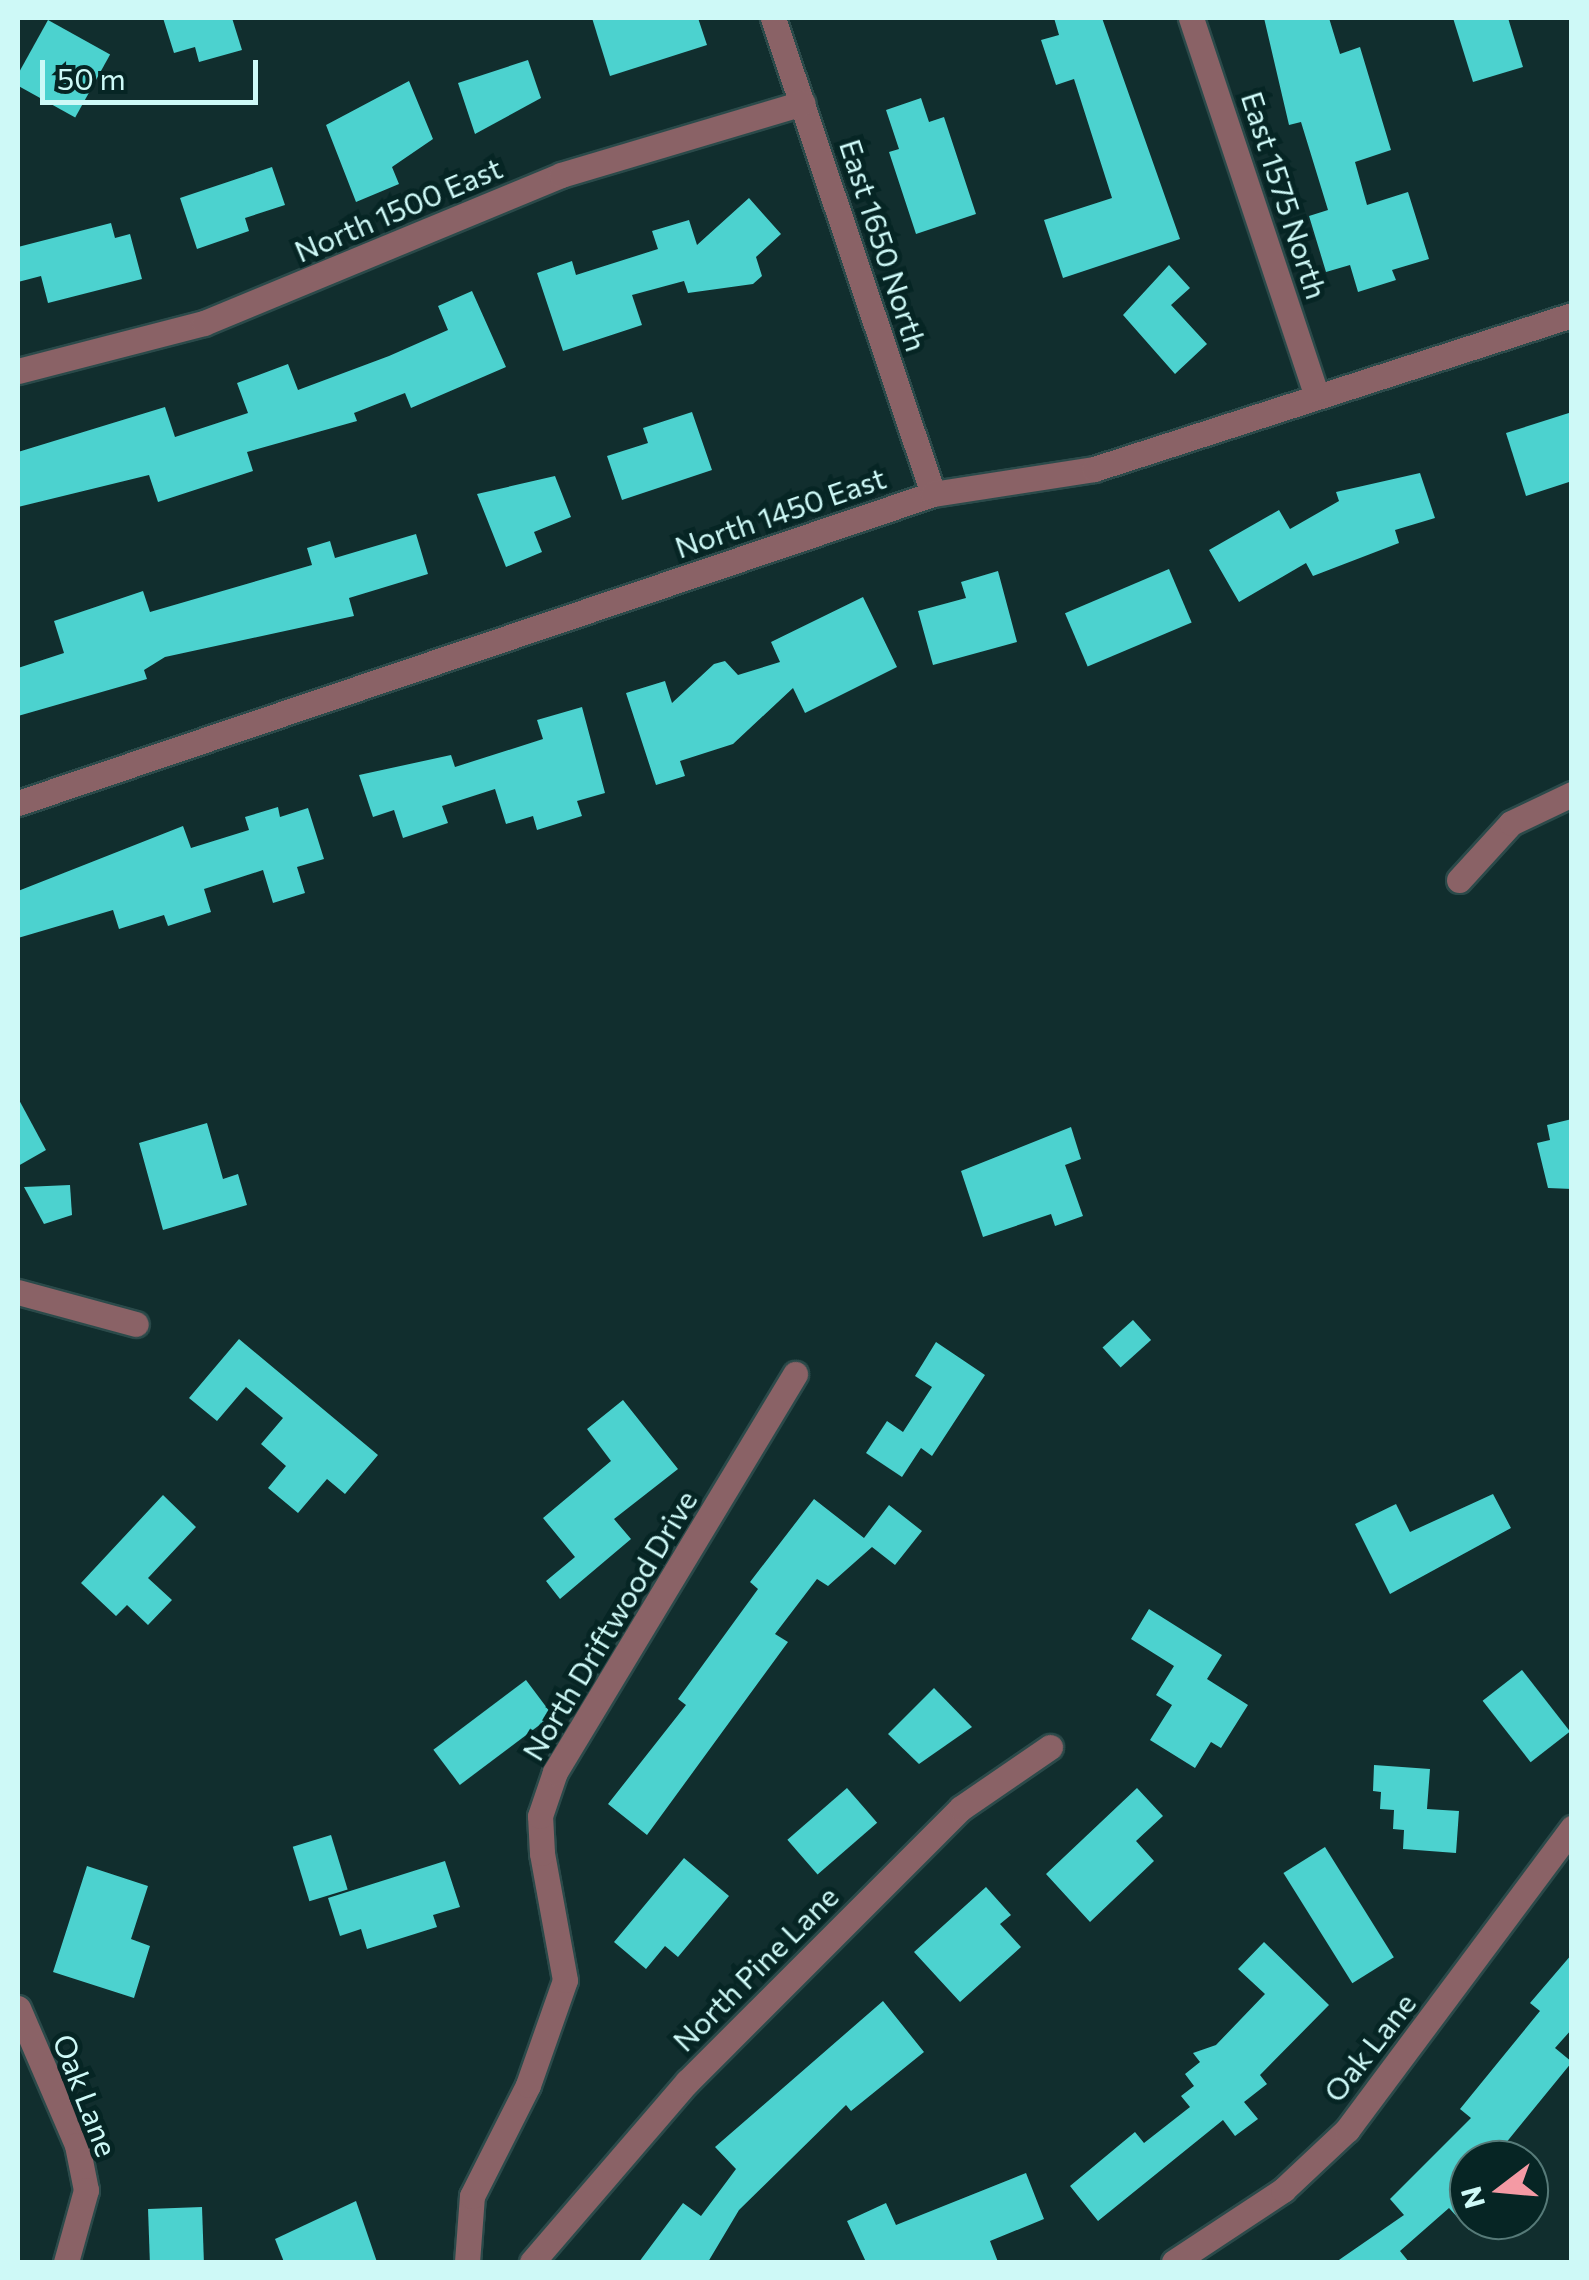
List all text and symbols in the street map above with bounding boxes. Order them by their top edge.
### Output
scale bar [45,40,262,102]
text: 50 m [57,59,126,96]
street label: East 1575 North [1235,87,1335,303]
street label: East 1650 North [833,134,935,356]
street label: North 1500 East [289,149,507,269]
street label: North 1450 East [670,459,890,565]
street label: North Driftwood Drive [514,1483,704,1767]
street label: North Pine Lane [665,1878,845,2058]
street label: Oak Lane [1315,1985,1423,2109]
street label: Oak Lane [46,2029,126,2161]
north arrow [1449,2140,1549,2240]
text: N [1453,2183,1491,2212]

